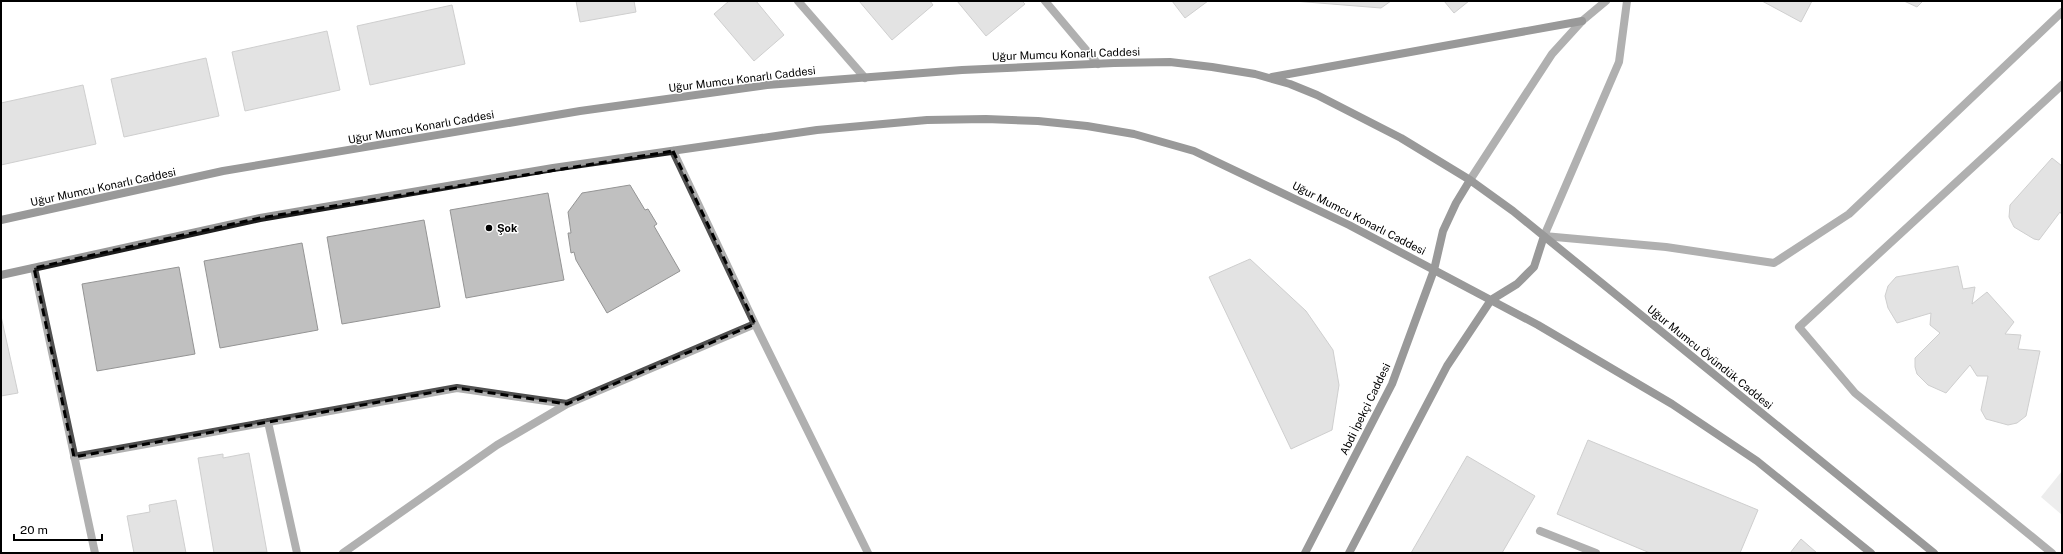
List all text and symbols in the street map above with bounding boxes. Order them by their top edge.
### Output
street label: Uğur Mumcu Konarlı Caddesi [992,45,1140,63]
street label: Uğur Mumcu Konarlı Caddesi [668,64,816,94]
street label: Uğur Mumcu Konarlı Caddesi [347,108,495,146]
street label: Uğur Mumcu Konarlı Caddesi [29,166,177,208]
street label: Uğur Mumcu Konarlı Caddesi [1290,179,1428,257]
place label: Şok [497,222,518,235]
marker: Şok [484,223,494,233]
street label: Uğur Mumcu Övündük Caddesi [1645,302,1776,411]
street label: Abdi İpekçi Caddesi [1337,361,1393,457]
scale bar [14,516,102,542]
text: 20 m [20,523,48,537]

